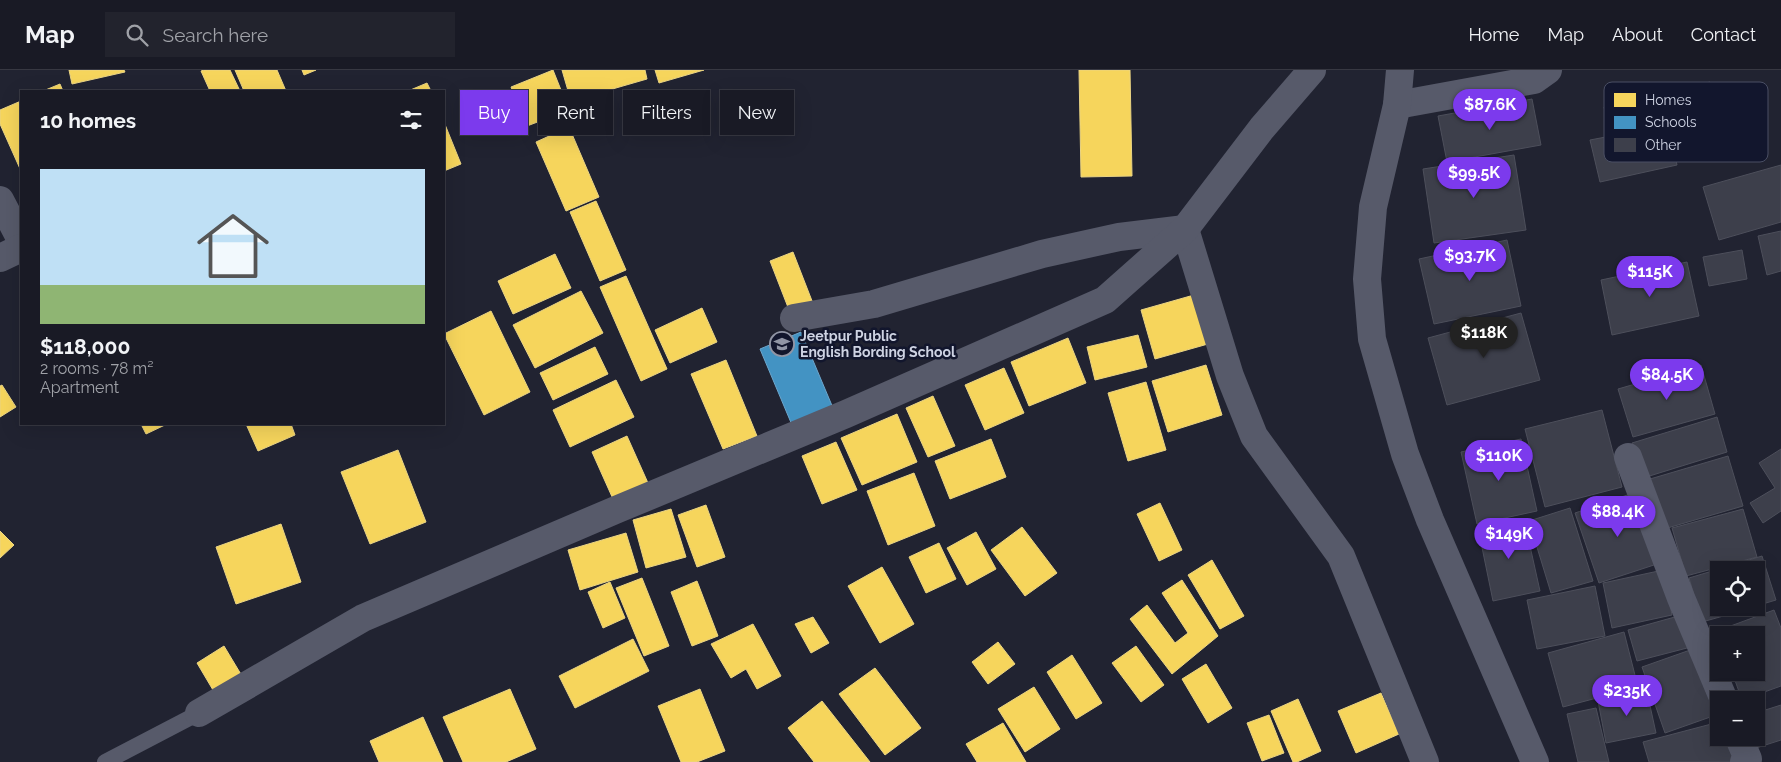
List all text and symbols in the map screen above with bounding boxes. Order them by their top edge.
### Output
search box [105,12,455,57]
text: Map [25,20,75,49]
icon: search [123,21,151,49]
text: Search here [163,24,268,46]
text: Home [1468,24,1519,45]
text: Map [1547,24,1584,45]
text: About [1612,24,1663,45]
text: Contact [1691,24,1756,45]
legend [1604,82,1768,162]
pin: $87.6K [1449,88,1531,131]
chip: Buy [460,90,528,135]
chip: Rent [538,90,613,135]
chip: Filters [623,90,710,135]
chip: New [720,90,794,135]
text: Homes [1645,92,1692,108]
text: $87.6K [1464,95,1516,114]
icon: filters [397,106,425,134]
text: 10 homes [40,108,136,133]
text: Schools [1645,114,1697,130]
text: Other [1645,137,1682,153]
pin: $99.5K [1433,156,1515,199]
text: $99.5K [1448,163,1500,182]
icon: home [188,201,278,291]
pin: $93.7K [1429,240,1511,282]
text: $93.7K [1444,246,1496,265]
pin: $115K [1615,256,1685,298]
text: $115K [1627,262,1673,281]
pin: $118K [1449,316,1519,359]
text: $118K [1461,323,1507,342]
place label: Jeetpur Public English Bording School [800,328,956,360]
school or university icon: Jeetpur Public English Bording School [769,331,795,357]
text: $118,000 [40,334,130,359]
pin: $84.5K [1626,358,1708,401]
text: 2 rooms · 78 m² [40,359,153,378]
text: $84.5K [1641,365,1693,384]
text: Apartment [40,378,119,397]
pin: $110K [1464,440,1534,482]
text: $110K [1476,446,1522,465]
pin: $88.4K [1577,496,1659,538]
text: $88.4K [1592,502,1644,521]
pin: $149K [1474,518,1544,560]
text: $149K [1485,524,1533,543]
map controls [1710,561,1765,746]
button: locate [1710,561,1765,616]
button: + [1710,626,1765,681]
pin: $235K [1592,674,1662,717]
text: $235K [1603,681,1651,700]
button: − [1710,691,1765,746]

